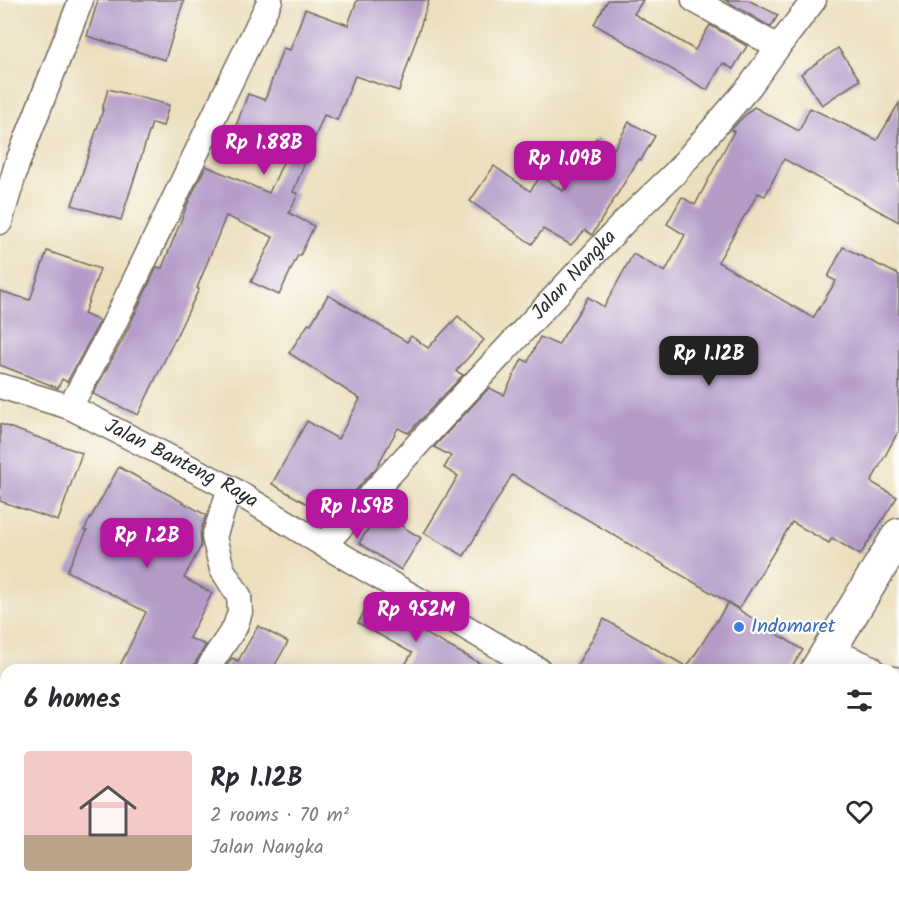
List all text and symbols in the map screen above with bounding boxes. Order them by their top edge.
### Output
pin: Rp 1.88B [202,125,326,176]
text: Rp 1.88B [225,128,303,160]
pin: Rp 1.09B [503,141,627,192]
text: Rp 1.09B [528,144,602,176]
street label: Jalan Nangka [524,223,625,328]
pin: Rp 1.12B [647,336,771,387]
text: Rp 1.12B [673,339,745,371]
street label: Jalan Banteng Raya [99,411,264,517]
pin: Rp 1.59B [295,489,419,540]
text: Rp 1.59B [320,492,394,524]
pin: Rp 1.2B [92,518,202,569]
text: Rp 1.2B [114,521,180,553]
pin: Rp 952M [361,592,471,643]
text: Rp 952M [377,595,455,627]
place label: Indomaret [751,611,836,643]
marker: Indomaret [732,620,746,634]
text: 6 homes [24,679,121,721]
icon: filters [843,684,876,717]
text: Rp 1.12B [210,758,303,800]
icon: home [72,775,144,847]
icon: heart [843,795,876,828]
text: 2 rooms · 70 m² [210,800,349,832]
text: Jalan Nangka [210,832,324,864]

